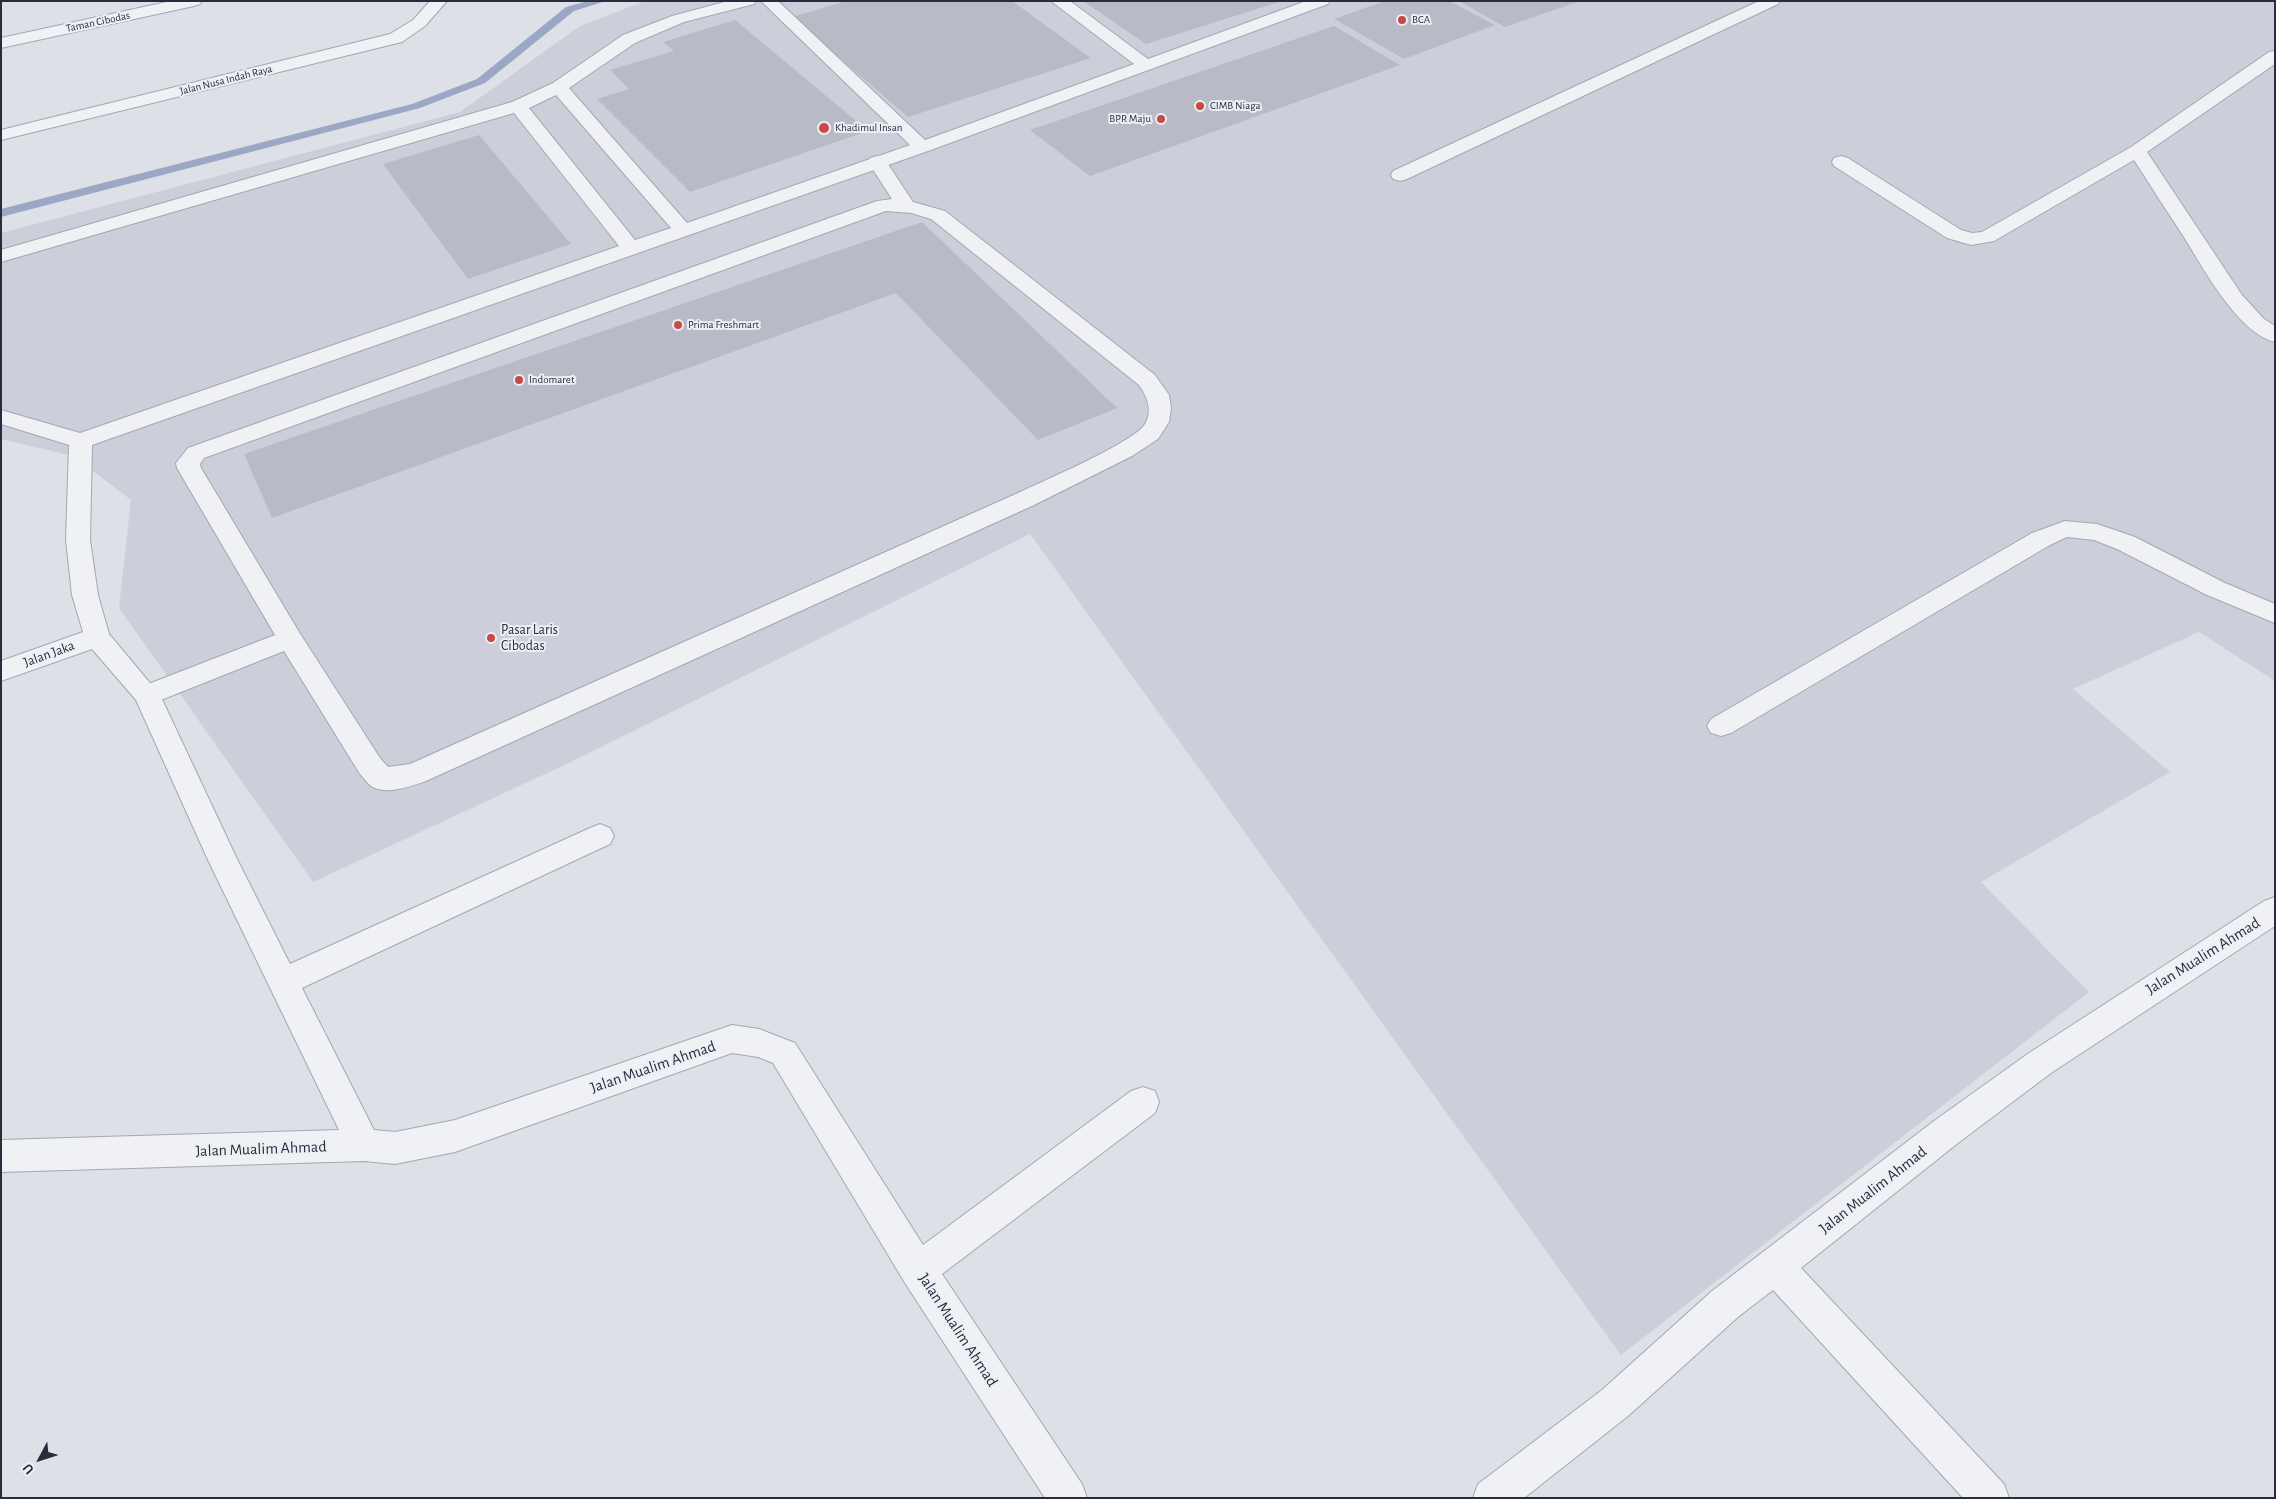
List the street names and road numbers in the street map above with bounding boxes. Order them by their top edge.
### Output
street label: Taman Cibodas [65,9,131,35]
street label: Jalan Nusa Indah Raya [178,62,274,98]
street label: Jalan Jaka [21,637,77,671]
street label: Jalan Mualim Ahmad [2142,913,2264,999]
street label: Jalan Mualim Ahmad [588,1037,718,1097]
street label: Jalan Mualim Ahmad [195,1137,327,1161]
street label: Jalan Mualim Ahmad [1815,1142,1931,1238]
street label: Jalan Mualim Ahmad [914,1270,1002,1390]

